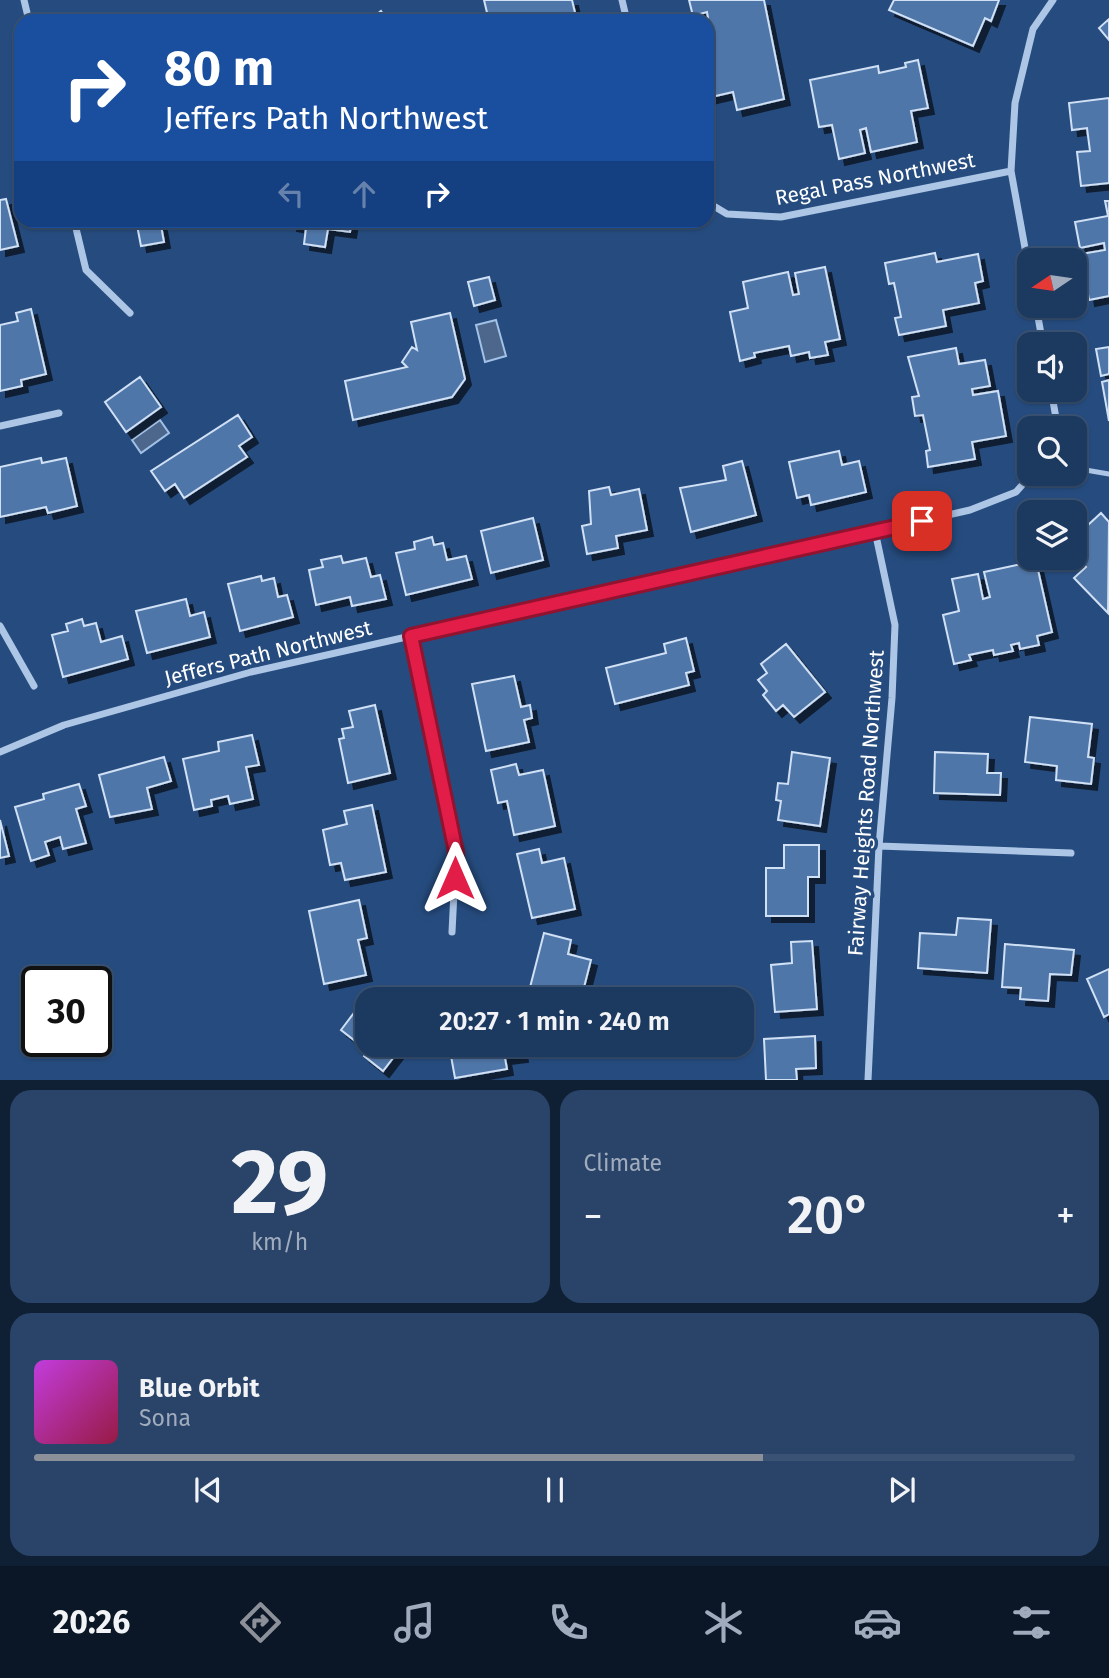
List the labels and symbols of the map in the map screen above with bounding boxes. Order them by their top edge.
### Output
street label: Regal Pass Northwest [773,147,978,211]
north arrow [1017,248,1087,318]
pin [892,491,952,551]
street label: Jeffers Path Northwest [162,615,375,691]
street label: Fairway Heights Road Northwest [842,649,890,957]
position arrow [418,841,492,915]
speed limit sign: 30 [21,966,112,1057]

